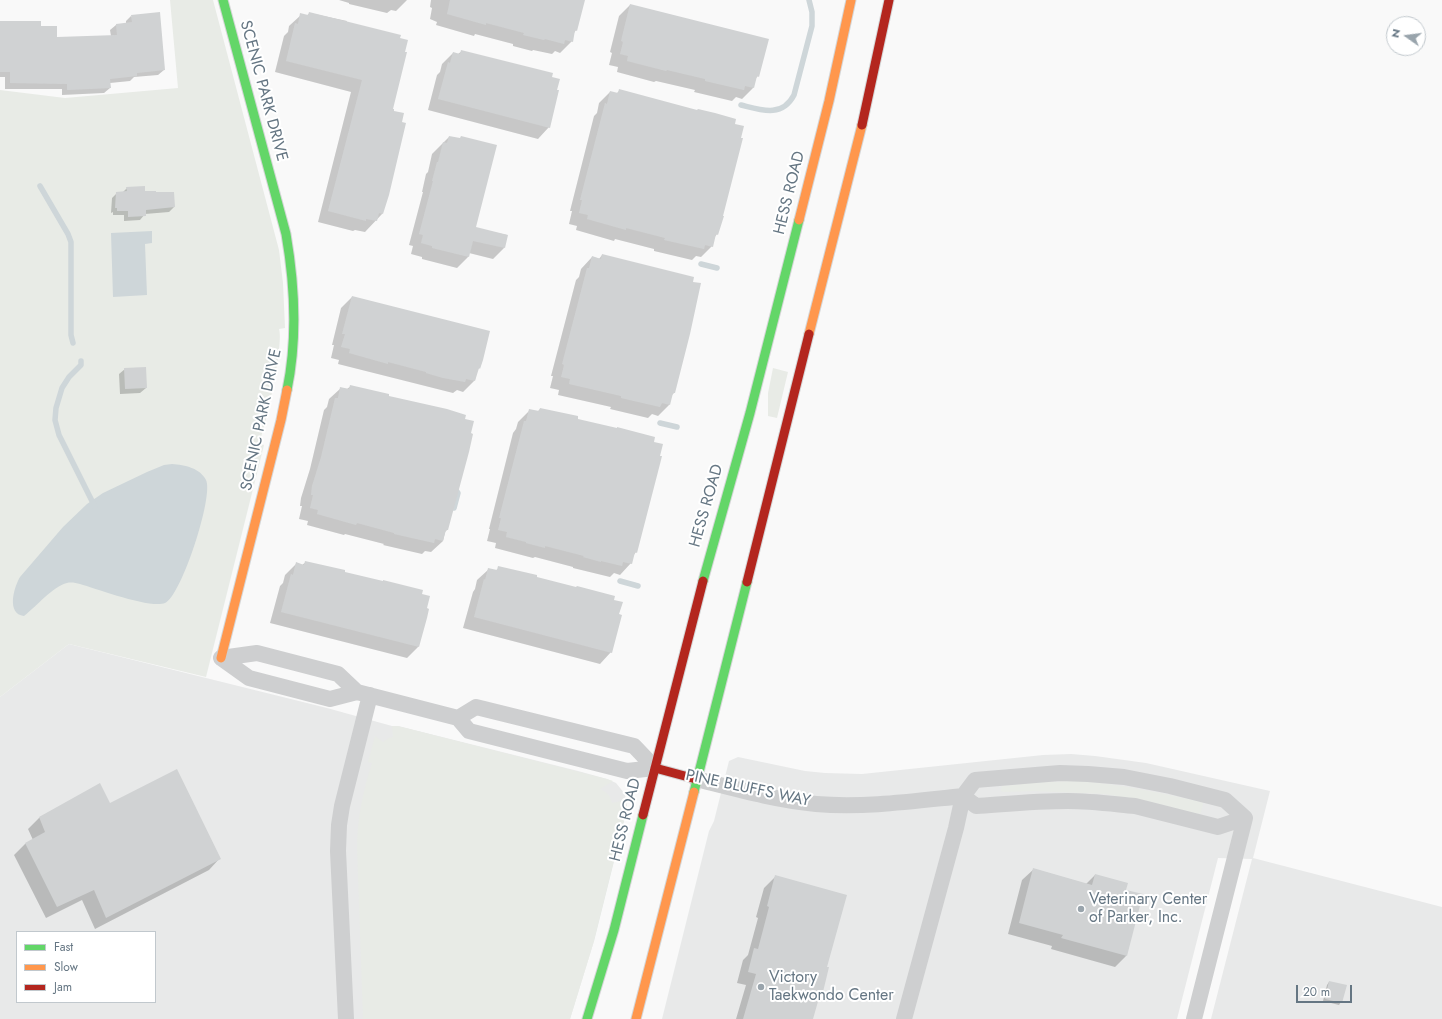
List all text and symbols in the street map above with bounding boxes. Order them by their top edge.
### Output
north arrow [1386,16,1426,56]
street label: SCENIC PARK DRIVE [235,19,291,163]
text: N [1387,27,1404,40]
street label: HESS ROAD [770,149,810,237]
street label: SCENIC PARK DRIVE [238,347,286,493]
street label: HESS ROAD [686,462,728,550]
street label: PINE BLUFFS WAY [684,766,812,812]
street label: HESS ROAD [606,776,646,864]
place label: Veterinary Center of Parker, Inc. [1089,890,1207,928]
marker: Veterinary Center of Parker, Inc. [1076,904,1086,914]
legend [16,931,156,1003]
text: Fast [54,938,73,956]
text: Slow [54,958,78,976]
place label: Victory Taekwondo Center [769,968,894,1006]
scale bar [1298,977,1354,1003]
text: Jam [54,978,72,996]
marker: Victory Taekwondo Center [756,982,766,992]
text: 20 m [1303,983,1330,1001]

